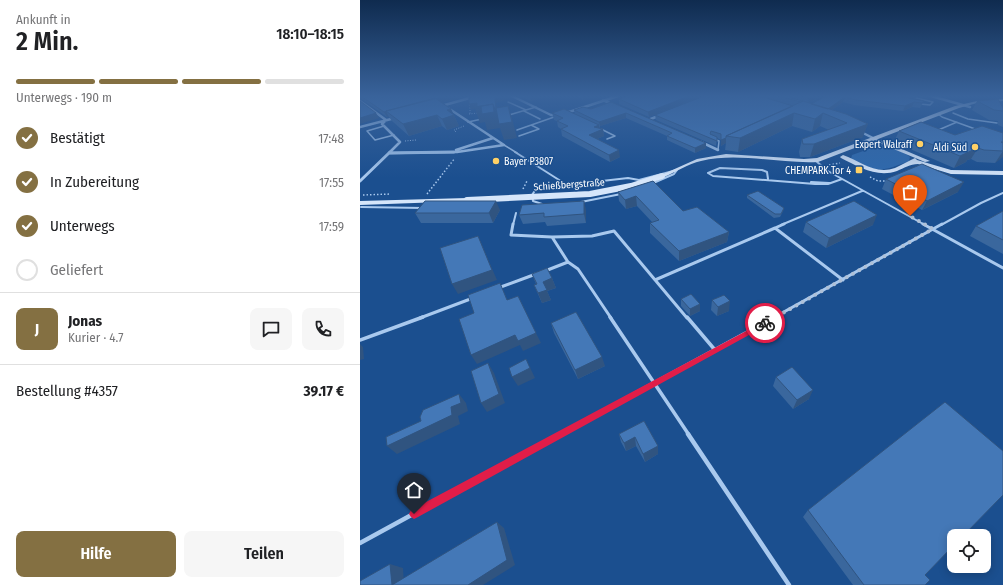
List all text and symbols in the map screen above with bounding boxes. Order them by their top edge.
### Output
text: Ankunft in [16,12,71,27]
text: 18:10–18:15 [276,25,344,43]
text: 2 Min. [16,26,78,57]
text: Unterwegs · 190 m [16,90,112,105]
icon: check [16,127,38,149]
text: Bestätigt [50,129,105,147]
text: 17:48 [318,131,344,146]
place label: Expert Walraff [855,139,913,151]
marker: Expert Walraff [915,139,925,149]
place label: Aldi Süd [933,142,967,154]
marker: Aldi Süd [970,142,980,152]
marker: Bayer P3807 [491,156,501,166]
place label: Bayer P3807 [504,156,553,168]
place label: CHEMPARK Tor 4 [785,165,851,177]
marker: CHEMPARK Tor 4 [854,165,864,175]
icon: check [16,171,38,193]
text: In Zubereitung [50,173,139,191]
text: 17:55 [319,175,344,190]
pin [893,175,927,216]
street label: Schießbergstraße [533,177,605,193]
icon: bag [899,181,921,203]
icon: check [16,215,38,237]
text: Unterwegs [50,217,115,235]
text: 17:59 [319,219,344,234]
text: Geliefert [50,261,103,279]
courier [745,303,785,343]
button: chat [250,308,292,350]
button: phone [302,308,344,350]
text: Jonas [68,312,102,330]
icon: bike [754,312,776,334]
text: J [35,320,39,338]
text: Kurier · 4.7 [68,330,124,345]
text: Bestellung #4357 [16,382,118,400]
text: 39.17 € [303,382,344,400]
pin [397,473,431,514]
icon: home [403,479,425,501]
map controls [947,529,991,573]
button: locate [947,529,991,573]
button: Hilfe [16,531,176,577]
button: Teilen [184,531,344,577]

